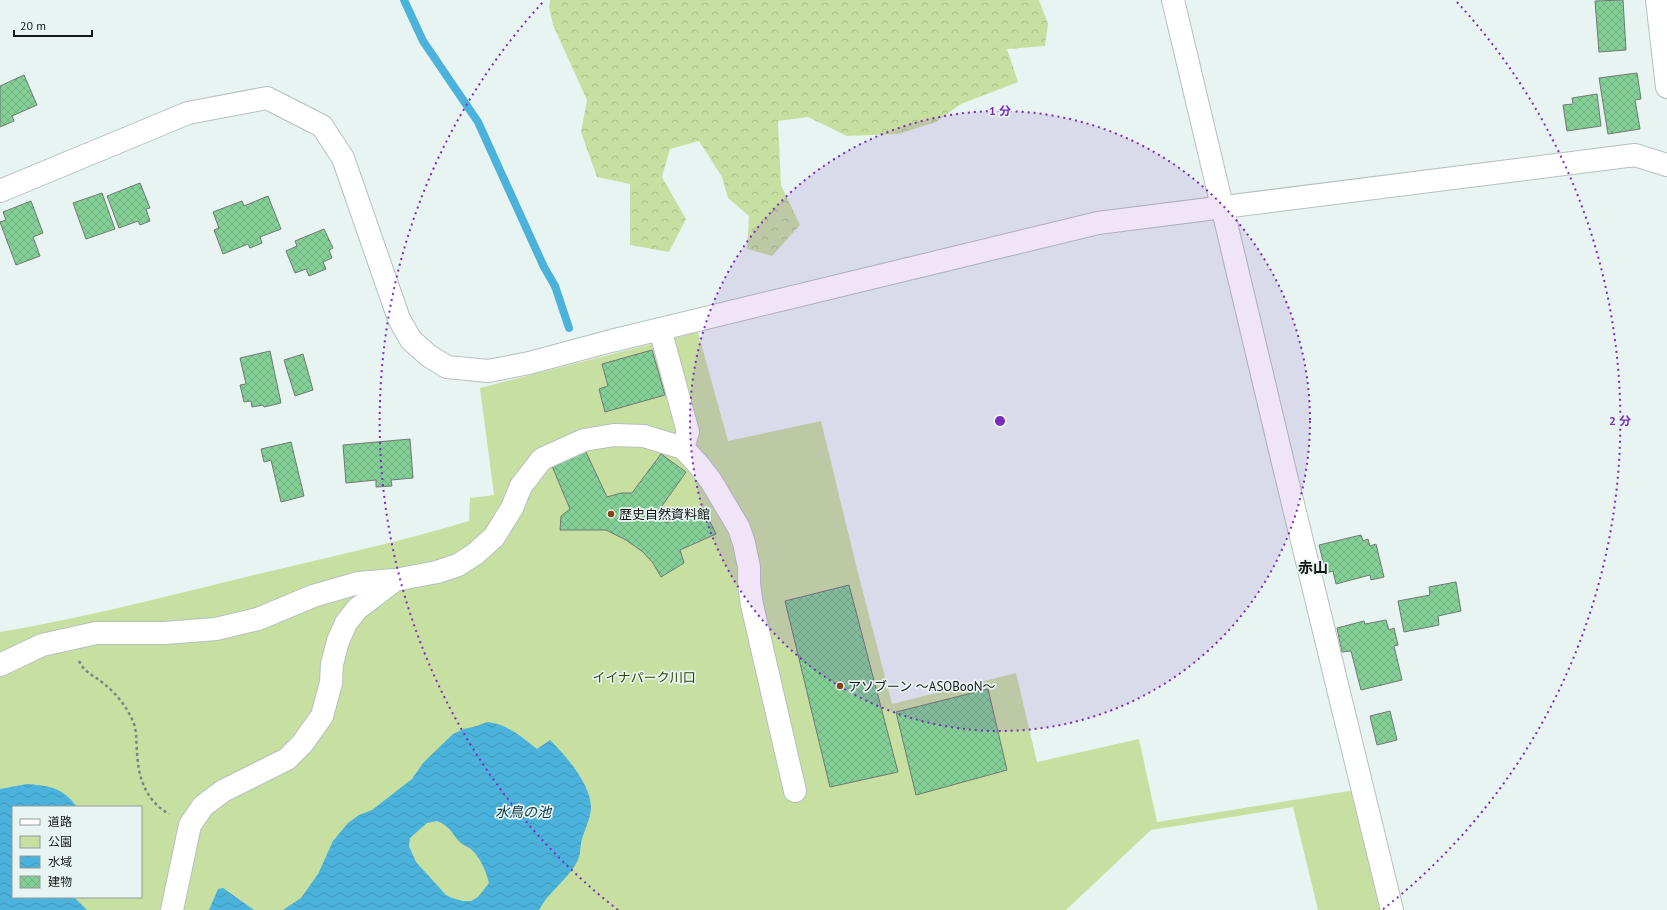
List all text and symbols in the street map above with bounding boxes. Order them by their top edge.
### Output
scale bar [14,12,92,38]
text: 20 m [20,18,46,33]
text: 1 分 [989,103,1011,118]
text: 2 分 [1609,413,1631,428]
centre of rings [993,414,1007,428]
place label: 歴史自然資料館 [619,506,710,523]
marker: 歴史自然資料館 [606,509,616,519]
district label: 赤山 [1298,558,1328,577]
park label: イイナパーク川口 [592,669,696,686]
place label: アソブーン ～ASOBooN～ [848,678,996,695]
marker: アソブーン ～ASOBooN～ [835,681,845,691]
water label: 水鳥の池 [495,803,553,821]
legend [12,806,142,898]
text: 道路 [48,814,72,829]
text: 公園 [48,834,72,849]
text: 水域 [48,854,72,869]
text: 建物 [48,874,72,889]

